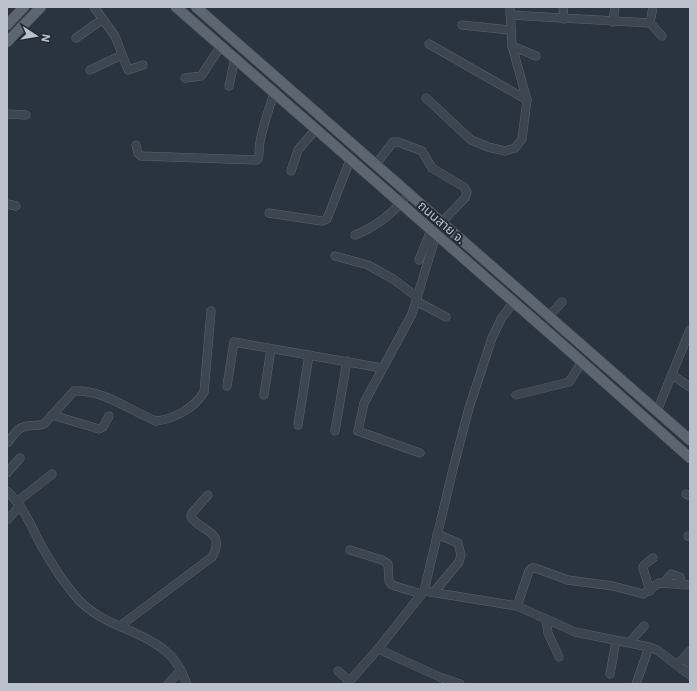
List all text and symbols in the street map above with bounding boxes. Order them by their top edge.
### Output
north arrow [16,16,56,56]
text: N [38,33,52,43]
street label: ถนนสาย จ. [415,198,468,247]

